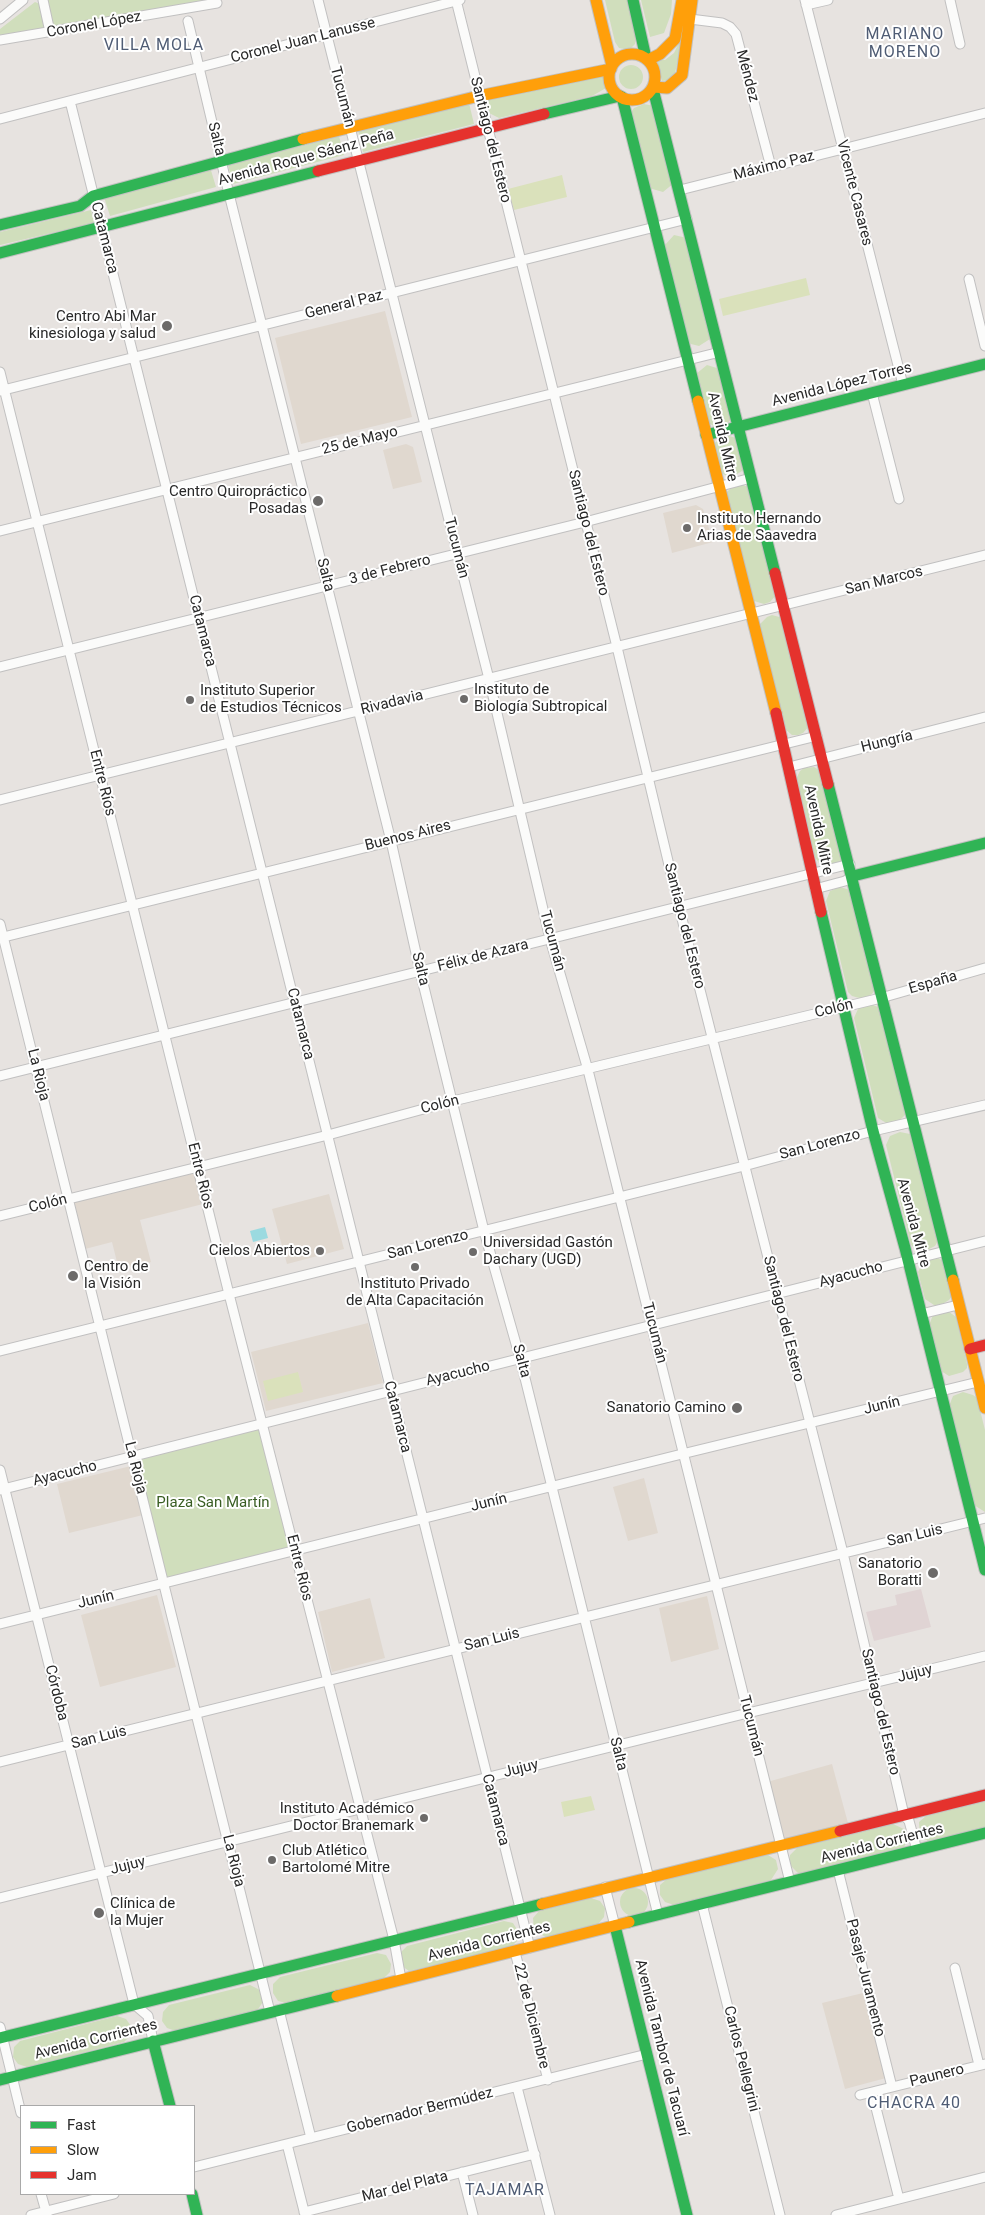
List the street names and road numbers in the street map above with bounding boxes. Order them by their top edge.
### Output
street label: Coronel López [45,8,143,42]
street label: Coronel Juan Lanusse [229,14,377,68]
street label: Méndez [731,48,763,104]
street label: Tucumán [326,65,358,129]
street label: Santiago del Estero [466,75,514,205]
street label: Salta [203,120,229,158]
street label: Avenida Roque Sáenz Peña [216,126,396,190]
street label: Vicente Casares [832,138,876,248]
street label: Máximo Paz [732,147,816,185]
street label: Catamarca [86,200,122,276]
street label: General Paz [303,287,385,323]
street label: Avenida López Torres [770,359,914,411]
street label: Avenida Mitre [703,390,741,484]
street label: 25 de Mayo [320,423,400,459]
street label: Santiago del Estero [564,468,612,598]
street label: Tucumán [440,516,472,580]
street label: 3 de Febrero [347,551,433,589]
street label: Salta [312,556,338,594]
street label: San Marcos [843,563,925,599]
street label: Catamarca [184,593,220,669]
street label: Rivadavia [359,687,425,719]
street label: Hungría [859,727,915,757]
street label: Entre Ríos [85,748,119,818]
street label: Avenida Mitre [800,783,836,877]
street label: Buenos Aires [363,817,453,855]
street label: Santiago del Estero [660,861,708,991]
street label: Tucumán [535,909,569,973]
street label: Félix de Azara [436,936,530,976]
street label: Salta [407,950,433,988]
street label: España [907,968,959,998]
street label: Catamarca [282,986,318,1062]
street label: Colón [813,996,855,1022]
street label: La Rioja [23,1047,53,1103]
street label: Colón [419,1092,461,1118]
street label: San Lorenzo [778,1126,862,1164]
street label: Entre Ríos [183,1141,217,1211]
street label: Avenida Mitre [892,1177,934,1269]
street label: Colón [27,1191,69,1217]
street label: San Lorenzo [386,1226,470,1264]
street label: Santiago del Estero [759,1254,807,1384]
street label: Ayacucho [817,1258,885,1292]
street label: Tucumán [638,1301,670,1365]
street label: Salta [508,1342,534,1380]
street label: Ayacucho [424,1357,492,1391]
street label: Catamarca [379,1379,415,1455]
street label: Junín [862,1393,902,1419]
street label: La Rioja [120,1440,150,1496]
street label: Ayacucho [31,1457,99,1491]
street label: Junín [469,1490,509,1516]
street label: San Luis [885,1521,945,1551]
street label: Entre Ríos [282,1533,316,1603]
street label: Junín [76,1587,116,1613]
street label: San Luis [462,1624,522,1656]
street label: Santiago del Estero [857,1647,903,1777]
street label: Jujuy [896,1661,934,1687]
street label: Córdoba [40,1663,72,1723]
street label: Tucumán [735,1694,767,1758]
street label: San Luis [69,1722,129,1754]
street label: Salta [605,1735,631,1773]
street label: Jujuy [502,1756,540,1782]
street label: Catamarca [477,1772,513,1848]
street label: Avenida Corrientes [819,1820,945,1868]
street label: La Rioja [218,1833,248,1889]
street label: Jujuy [109,1853,147,1879]
street label: Pasaje Juramento [842,1917,888,2039]
street label: Avenida Corrientes [426,1918,552,1966]
street label: Avenida Tambor de Tacuarí [630,1958,692,2138]
street label: 22 de Diciembre [509,1961,553,2071]
street label: Carlos Pellegrini [719,2004,763,2114]
street label: Avenida Corrientes [33,2016,159,2064]
street label: Paunero [908,2061,966,2091]
street label: Gobernador Bermúdez [345,2084,495,2138]
street label: Mar del Plata [360,2168,450,2206]

